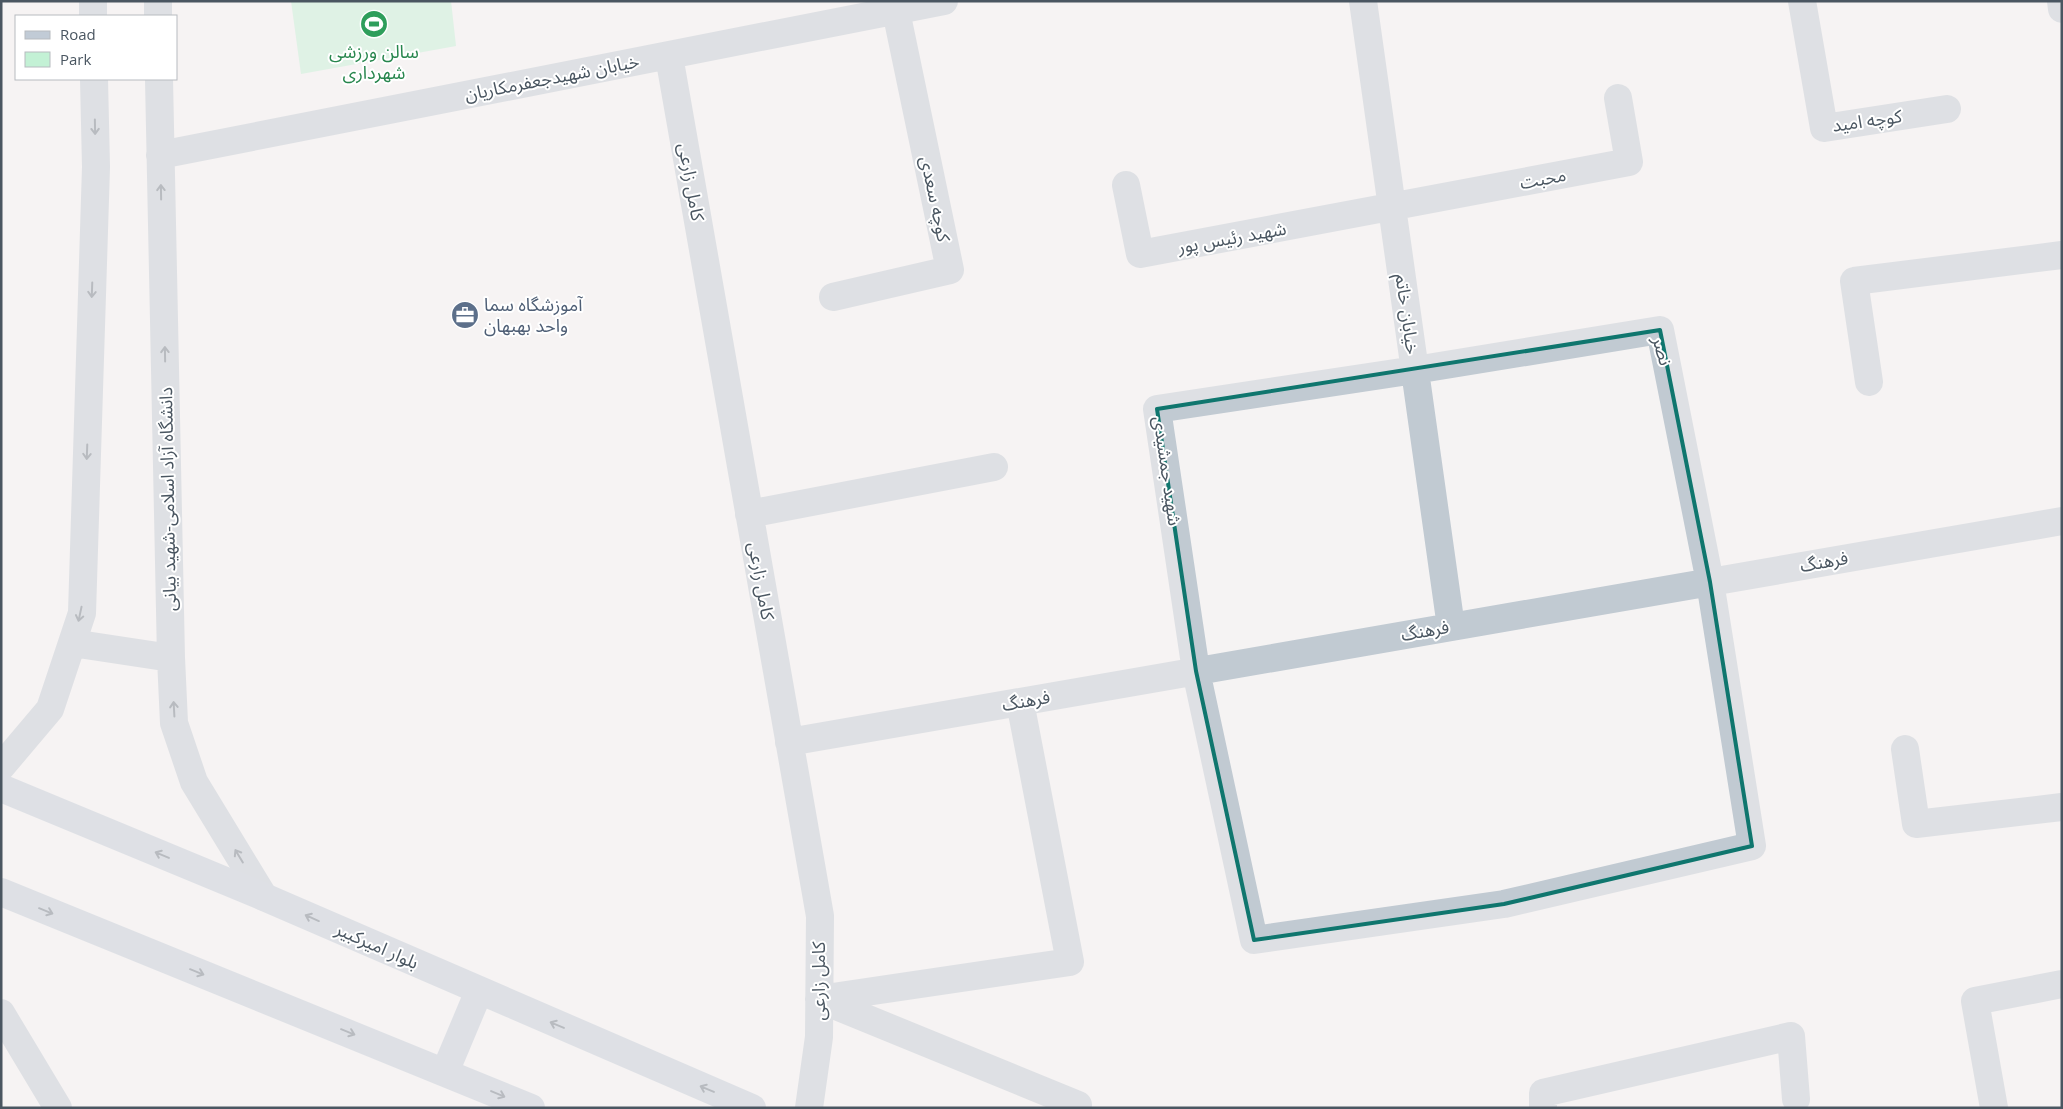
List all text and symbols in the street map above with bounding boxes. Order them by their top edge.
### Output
sports icon: سالن ورزشی شهرداری [359,9,389,39]
legend [15,15,178,80]
text: Road [60,24,96,44]
place label: سالن ورزشی شهرداری [329,39,419,84]
street label: خیابان شهیدجعفرمکاریان [462,48,641,106]
text: Park [60,49,91,69]
street label: کوچه امید [1831,103,1904,137]
one-way arrow [90,119,100,135]
street label: کامل زارعی [673,141,711,223]
street label: کوچه سعدی [915,154,957,244]
street label: محبت [1518,162,1568,194]
one-way arrow [156,184,166,200]
street label: شهید رئیس پور [1175,216,1288,259]
street label: خیابان خاتم [1388,272,1426,356]
one-way arrow [87,282,97,298]
place label: آموزشگاه سما واحد بهبهان [484,292,583,337]
office icon: آموزشگاه سما واحد بهبهان [450,300,480,330]
street label: نصر [1647,332,1679,368]
one-way arrow [160,346,169,362]
street label: دانشگاه آزاد اسلامی-شهید بیانی [153,387,181,611]
street label: شهید جمشیدی [1148,414,1188,527]
one-way arrow [82,444,92,460]
street label: کامل زارعی [743,540,781,622]
street label: فرهنگ [1798,545,1850,577]
one-way arrow [75,606,84,622]
street label: فرهنگ [1399,614,1451,646]
street label: فرهنگ [1000,684,1052,716]
one-way arrow [169,701,178,717]
one-way arrow [155,849,170,859]
one-way arrow [233,849,243,863]
one-way arrow [39,907,54,916]
one-way arrow [305,913,320,923]
street label: بلوار امیرکبیر [331,916,423,974]
street label: کامل زارعی [806,941,830,1020]
one-way arrow [189,967,204,977]
one-way arrow [550,1019,565,1029]
one-way arrow [340,1028,355,1038]
one-way arrow [700,1083,715,1093]
one-way arrow [490,1090,505,1099]

